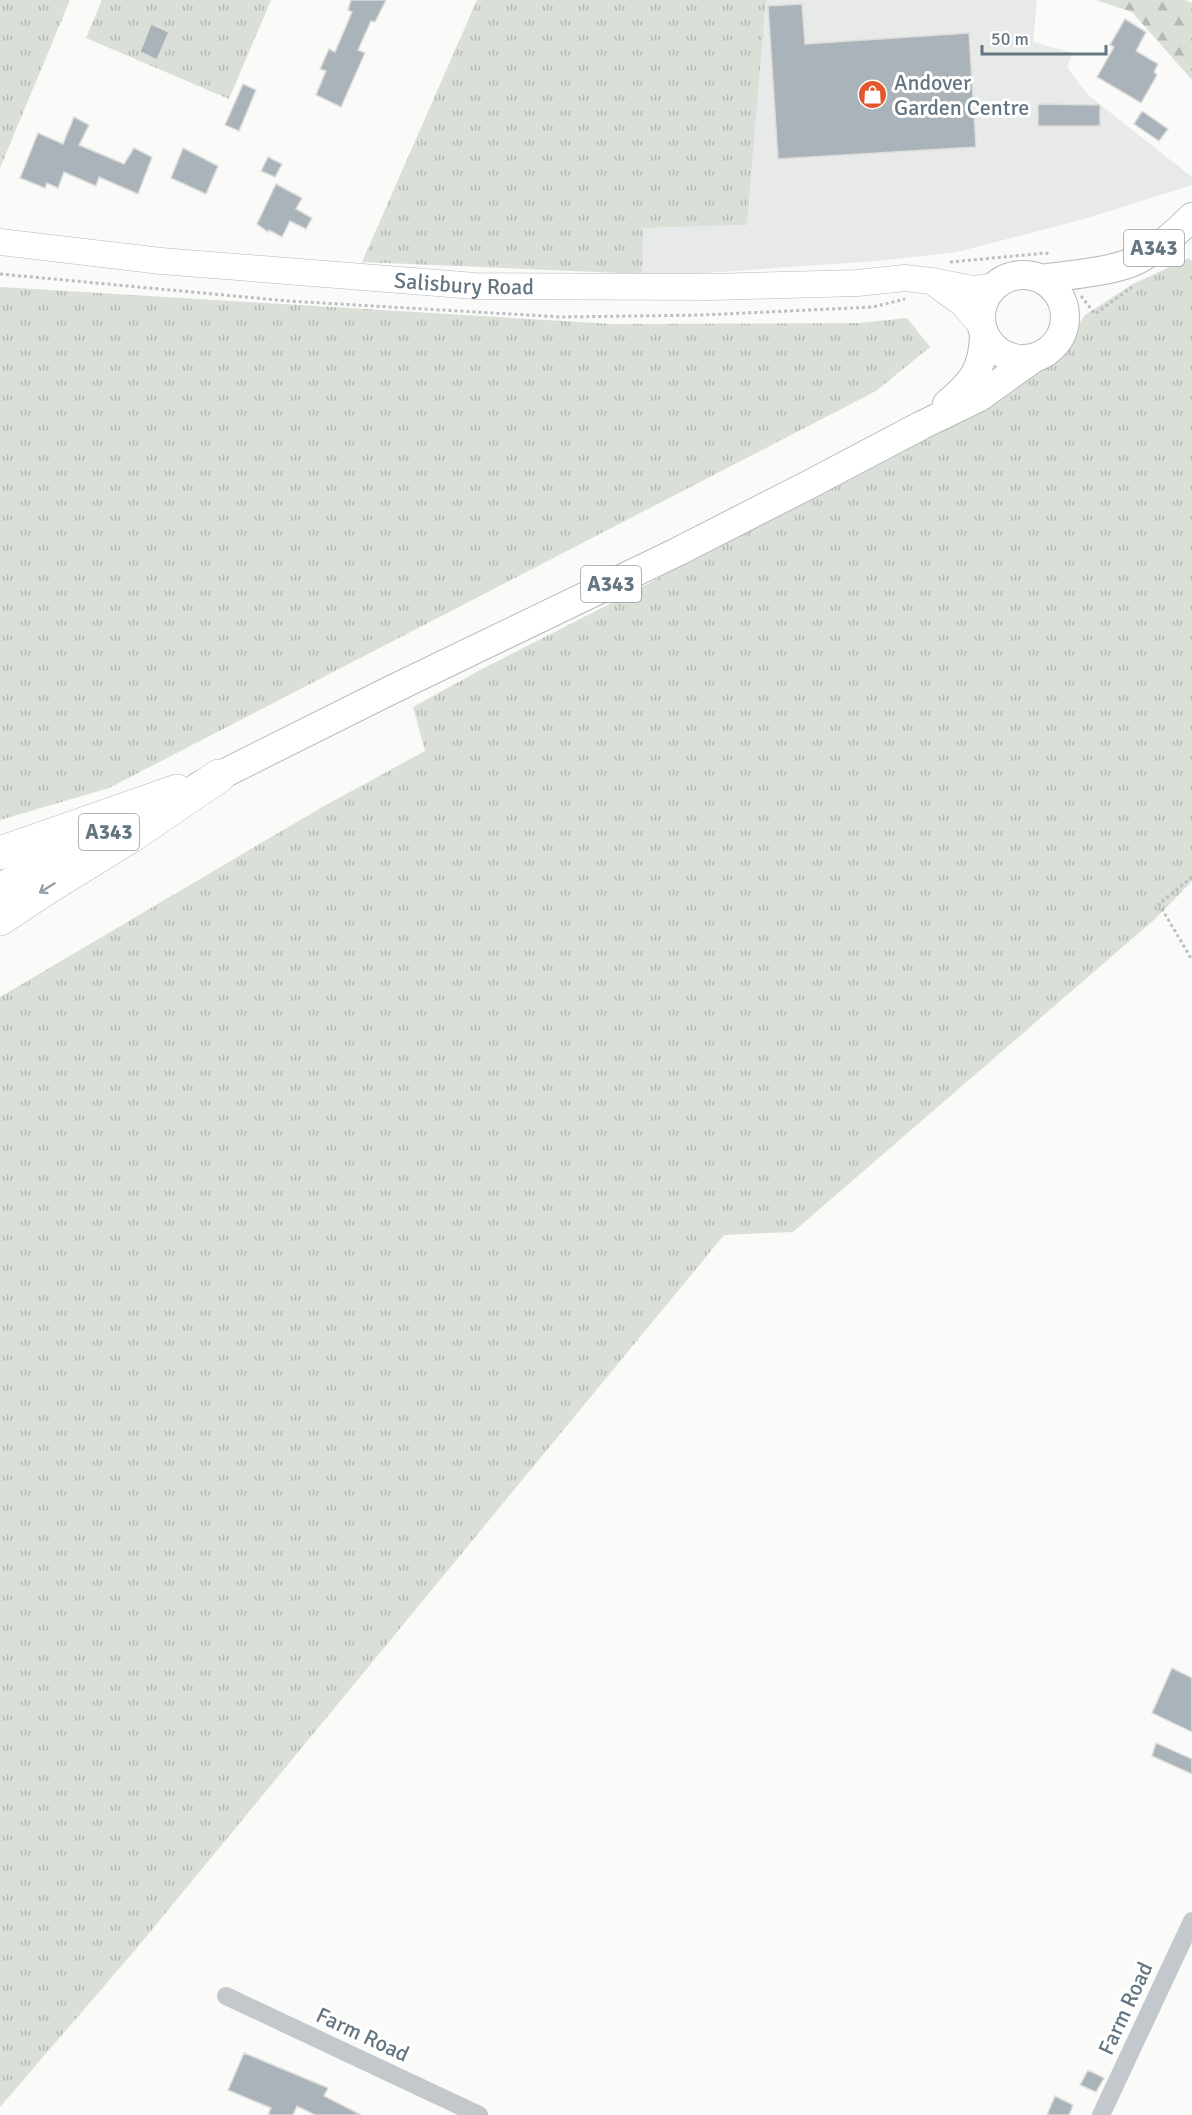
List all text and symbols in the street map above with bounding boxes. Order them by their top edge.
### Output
scale bar [982,18,1106,56]
text: 50 m [991,28,1029,50]
place label: Andover Garden Centre [894,69,1029,121]
shop icon: Andover Garden Centre [857,79,889,111]
road number: A343 [1124,230,1184,266]
street label: Salisbury Road [393,267,534,300]
road number: A343 [581,566,641,602]
road number: A343 [79,814,139,850]
one-way arrow [38,882,55,895]
street label: Farm Road [1092,1957,1159,2059]
street label: Farm Road [312,2001,414,2068]

